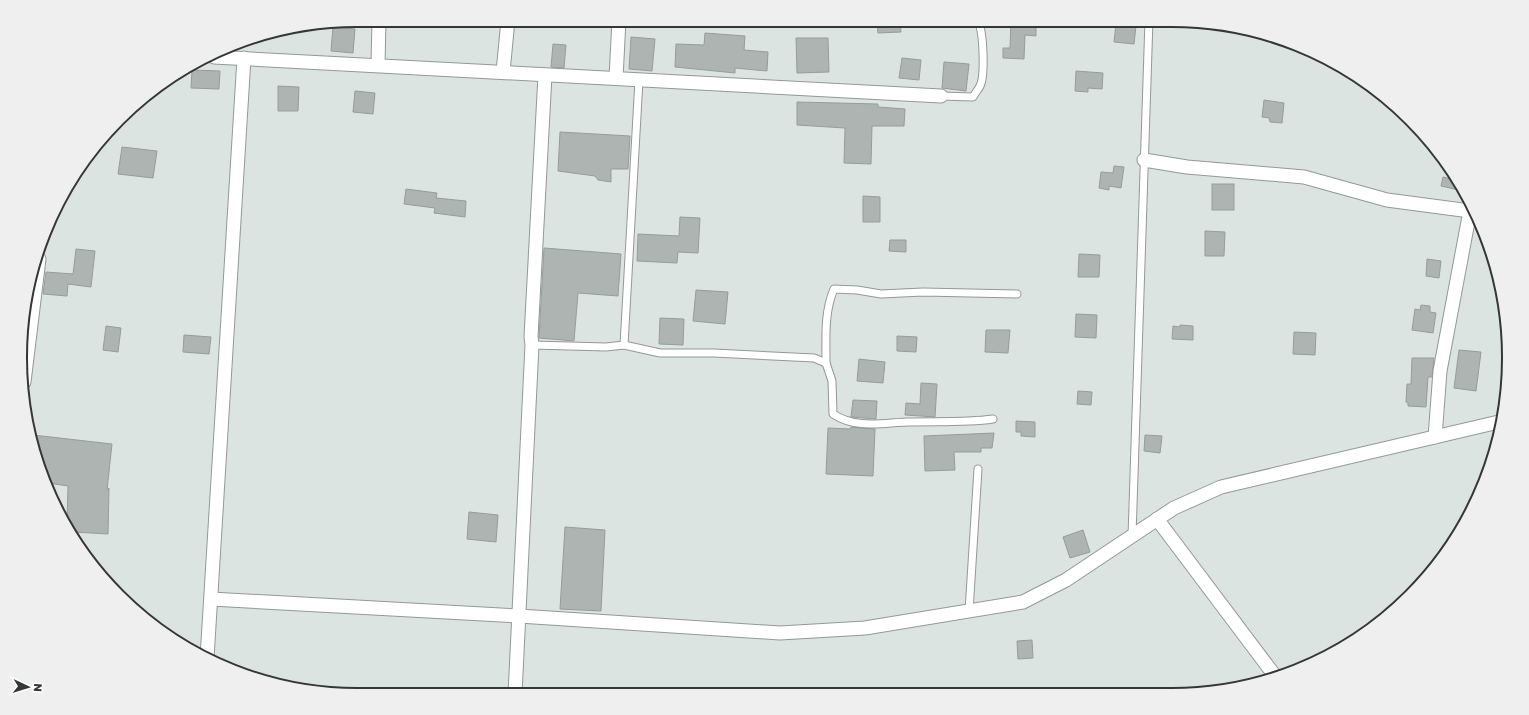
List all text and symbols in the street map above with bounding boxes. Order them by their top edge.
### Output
north arrow [8,667,48,707]
text: N [32,683,45,692]

